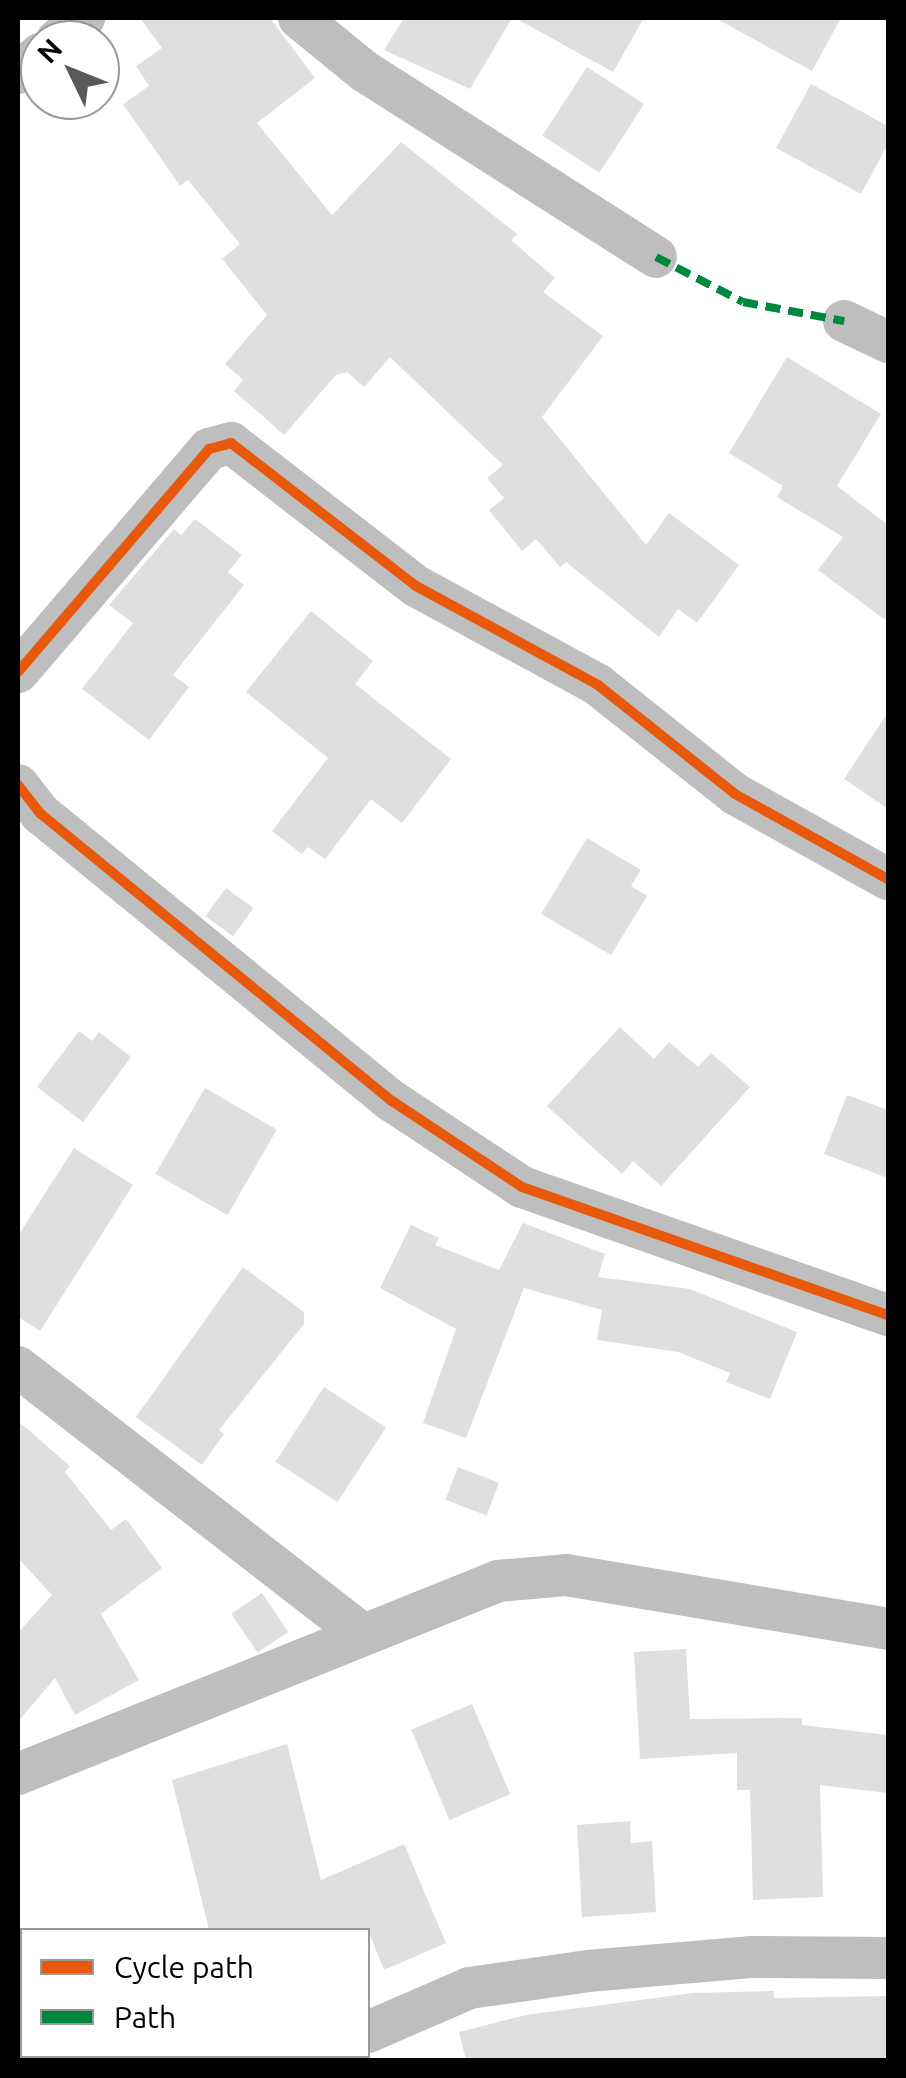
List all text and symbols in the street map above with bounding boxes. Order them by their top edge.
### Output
north arrow [20,20,120,120]
text: N [31,32,68,69]
legend [20,1928,370,2058]
text: Cycle path [114,1950,254,1984]
text: Path [114,2000,176,2034]

